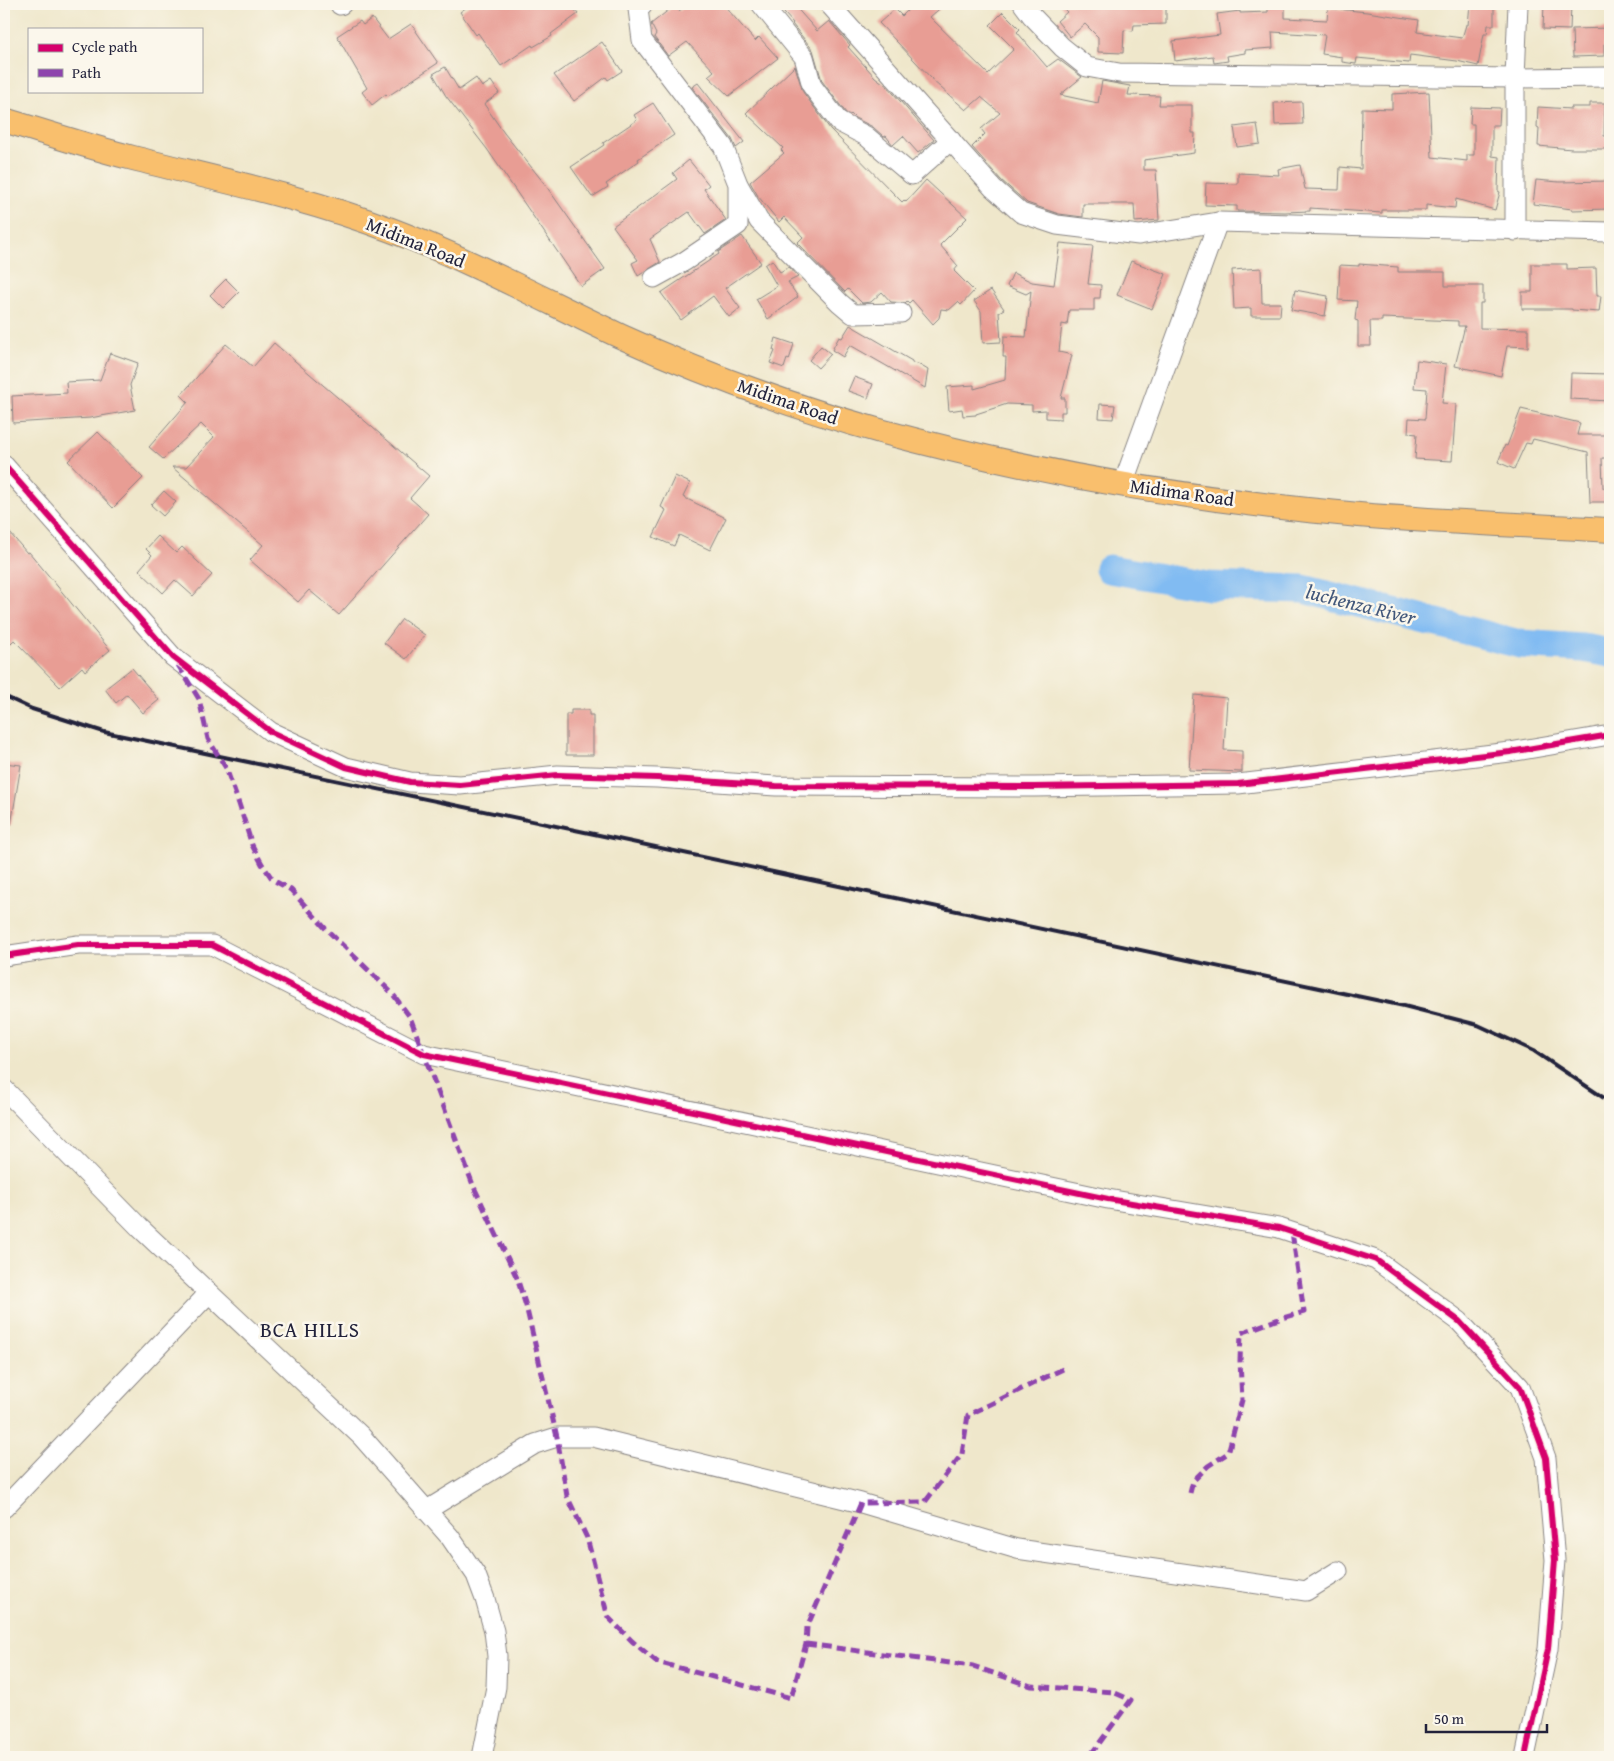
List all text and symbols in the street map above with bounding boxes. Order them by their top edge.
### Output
legend [28,28,202,92]
text: Cycle path [72,36,138,57]
text: Path [72,62,101,83]
street label: Midima Road [362,209,471,275]
street label: Midima Road [734,371,843,432]
street label: Midima Road [1128,471,1237,513]
water label: luchenza River [1303,576,1419,632]
district label: BCA HILLS [260,1314,360,1345]
scale bar [1426,1701,1548,1733]
text: 50 m [1434,1708,1465,1729]

